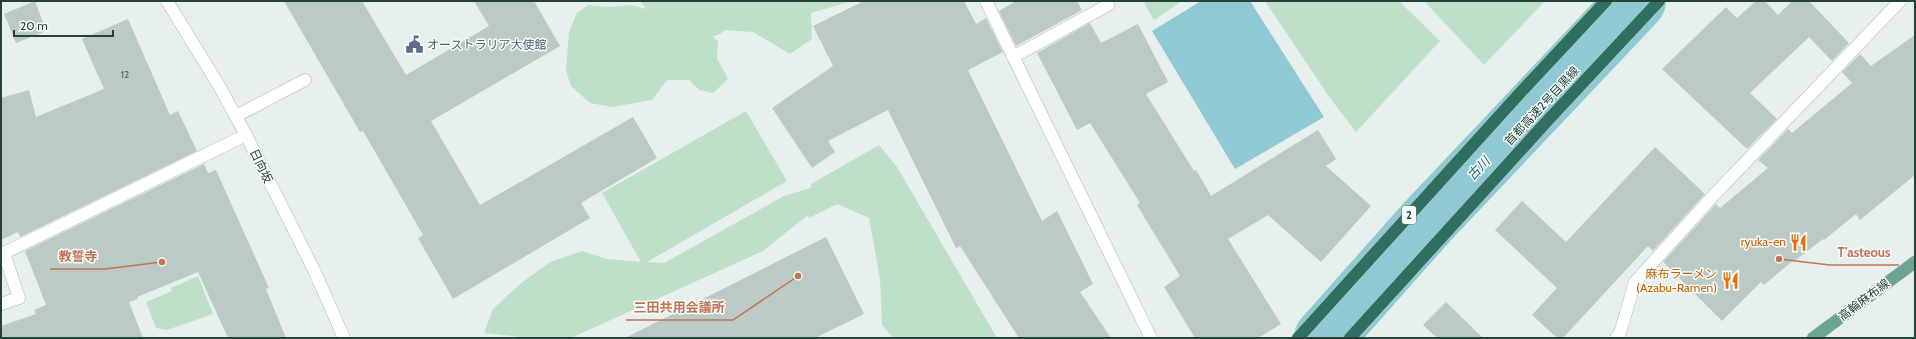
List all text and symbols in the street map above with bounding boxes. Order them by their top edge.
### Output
scale bar [14,12,113,38]
text: 20 m [20,18,48,33]
public building icon: オーストラリア大使館 [404,35,424,55]
place label: オーストラリア大使館 [427,37,546,52]
street label: 首都高速2号目黒線 [1501,63,1582,148]
house number: 12 [121,68,129,81]
street label: 日向坂 [247,146,276,185]
water label: 古川 [1463,152,1494,183]
road number: 2 [1402,206,1416,224]
restaurant icon: ryuka-en [1789,232,1809,252]
place label: ryuka-en [1741,234,1786,249]
callout: T’asteous [1830,240,1899,265]
callout: 教誓寺 [50,244,105,269]
text: T’asteous [1838,244,1891,260]
text: 教誓寺 [58,248,98,264]
place label: 麻布ラーメン (Azabu-Ramen) [1636,266,1717,295]
restaurant icon: 麻布ラーメン (Azabu-Ramen) [1720,271,1740,291]
street label: 高輪麻布線 [1835,276,1892,324]
callout: 三田共用会議所 [626,295,733,320]
text: 三田共用会議所 [633,299,725,315]

